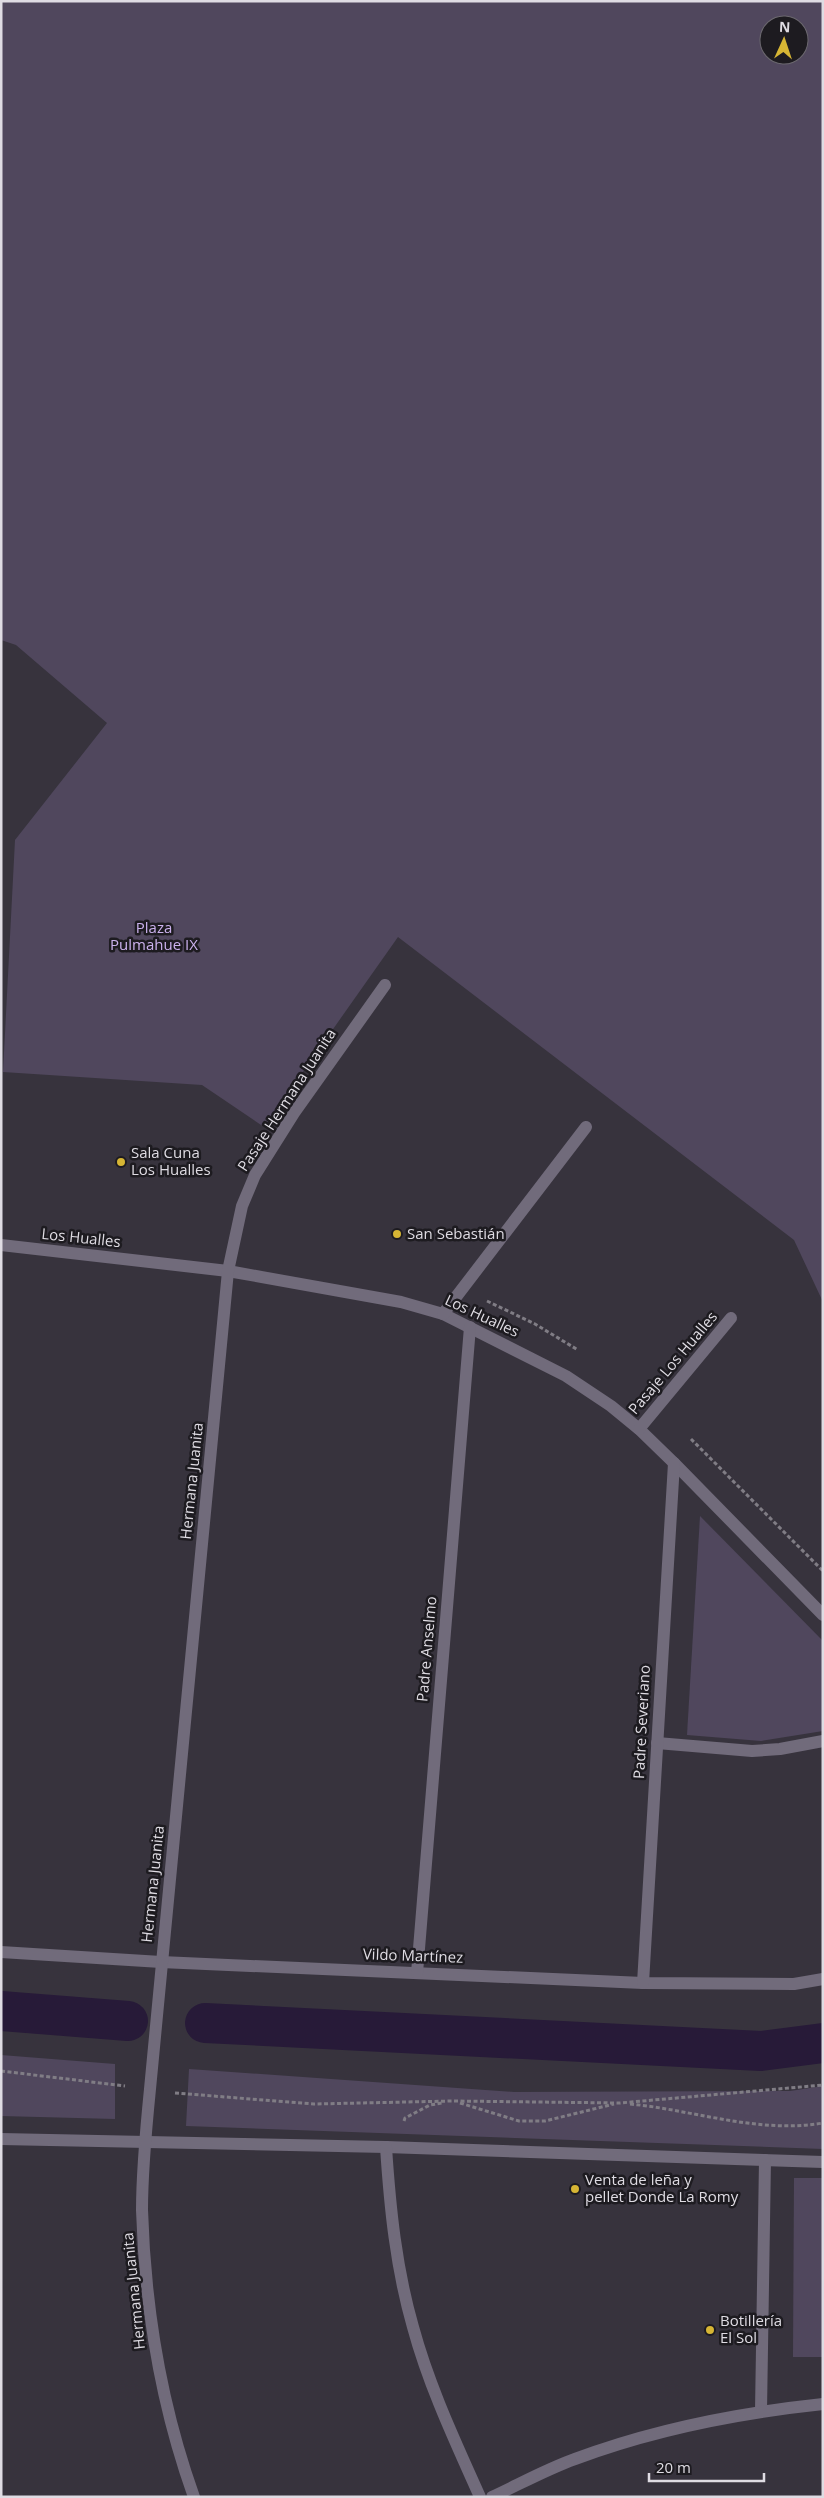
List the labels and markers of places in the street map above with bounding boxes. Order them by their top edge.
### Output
place label: Sala Cuna Los Hualles [131,1142,211,1179]
marker: Sala Cuna Los Hualles [115,1156,127,1168]
place label: San Sebastián [407,1223,505,1243]
marker: San Sebastián [391,1228,403,1240]
place label: Venta de leña y pellet Donde La Romy [585,2169,739,2206]
marker: Venta de leña y pellet Donde La Romy [569,2183,581,2195]
place label: Botillería El Sol [720,2310,782,2347]
marker: Botillería El Sol [704,2324,716,2336]

